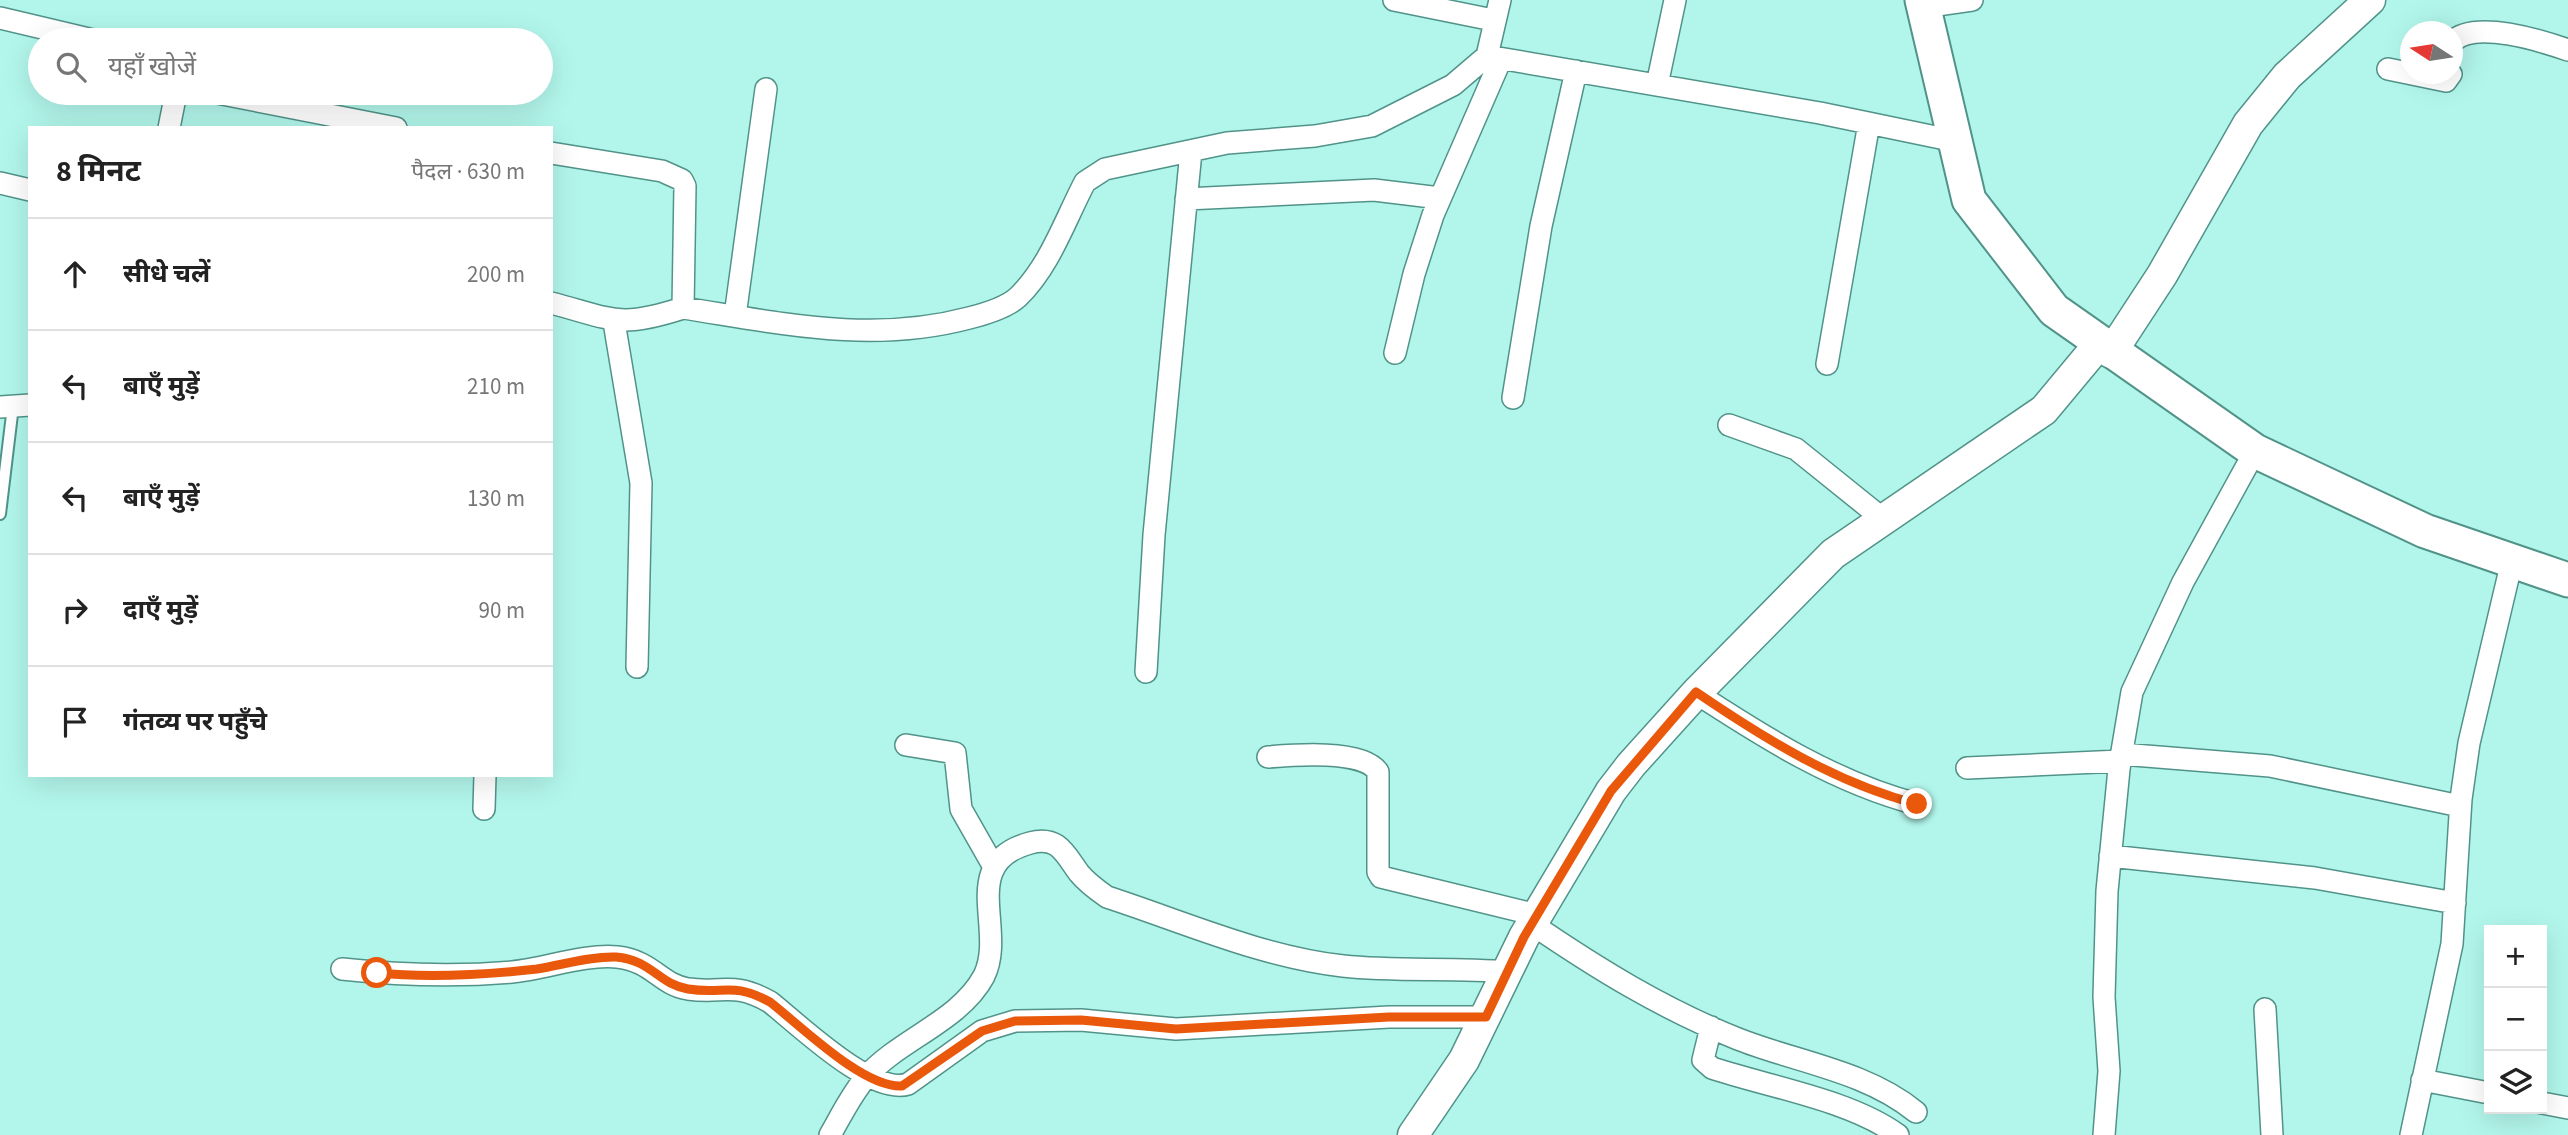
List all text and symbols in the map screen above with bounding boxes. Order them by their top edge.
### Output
north arrow [2400,21,2463,84]
search box [28,28,553,105]
icon: search [52,48,90,86]
text: यहाँ खोजें [108,48,196,85]
text: 8 मिनट [56,150,141,193]
text: पैदल · 630 m [411,155,525,188]
icon: ahead [56,255,94,293]
text: सीधे चलें [123,255,210,292]
text: 200 m [467,258,525,291]
icon: left [56,367,94,405]
text: बाएँ मुड़ें [123,367,200,404]
text: 210 m [467,370,525,403]
icon: left [56,479,94,517]
text: बाएँ मुड़ें [123,479,200,516]
text: 130 m [467,482,525,515]
icon: right [56,591,94,629]
text: दाएँ मुड़ें [123,591,198,628]
text: 90 m [478,594,525,627]
icon: arrive [56,703,94,741]
text: गंतव्य पर पहुँचे [123,703,267,740]
route end [1901,788,1932,819]
map controls [2484,925,2547,1114]
button: + [2484,925,2547,988]
route start [361,957,392,988]
button: − [2484,988,2547,1051]
button: layers [2484,1051,2547,1114]

